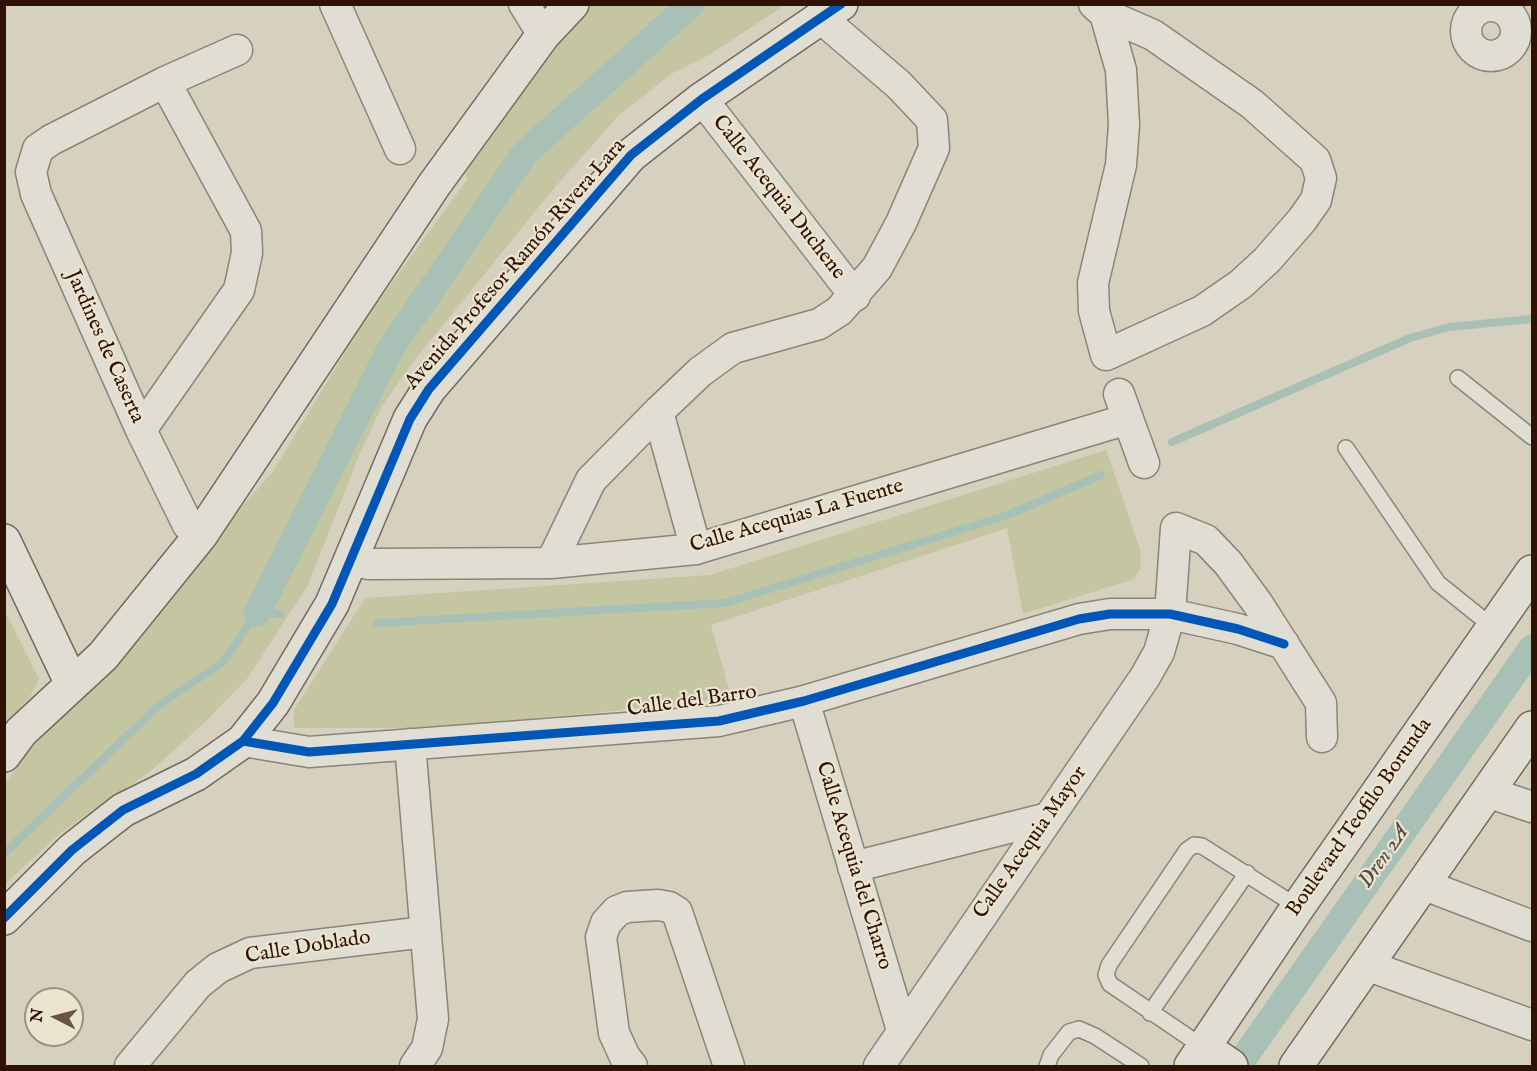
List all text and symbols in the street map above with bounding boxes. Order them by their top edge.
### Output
street label: Calle Acequia Duchene [706,111,850,285]
street label: Avenida Profesor Ramón Rivera Lara [400,135,632,395]
street label: Jardines de Caserta [59,267,149,427]
street label: Calle Acequias La Fuente [687,474,907,560]
street label: Calle del Barro [626,680,758,724]
street label: Boulevard Teofilo Borunda [1282,714,1438,922]
street label: Calle Acequia del Charro [809,759,897,973]
street label: Calle Acequia Mayor [969,762,1093,924]
water label: Dren 2A [1354,820,1416,894]
street label: Calle Doblado [244,926,372,970]
north arrow [24,987,84,1047]
text: N [27,1007,49,1023]

